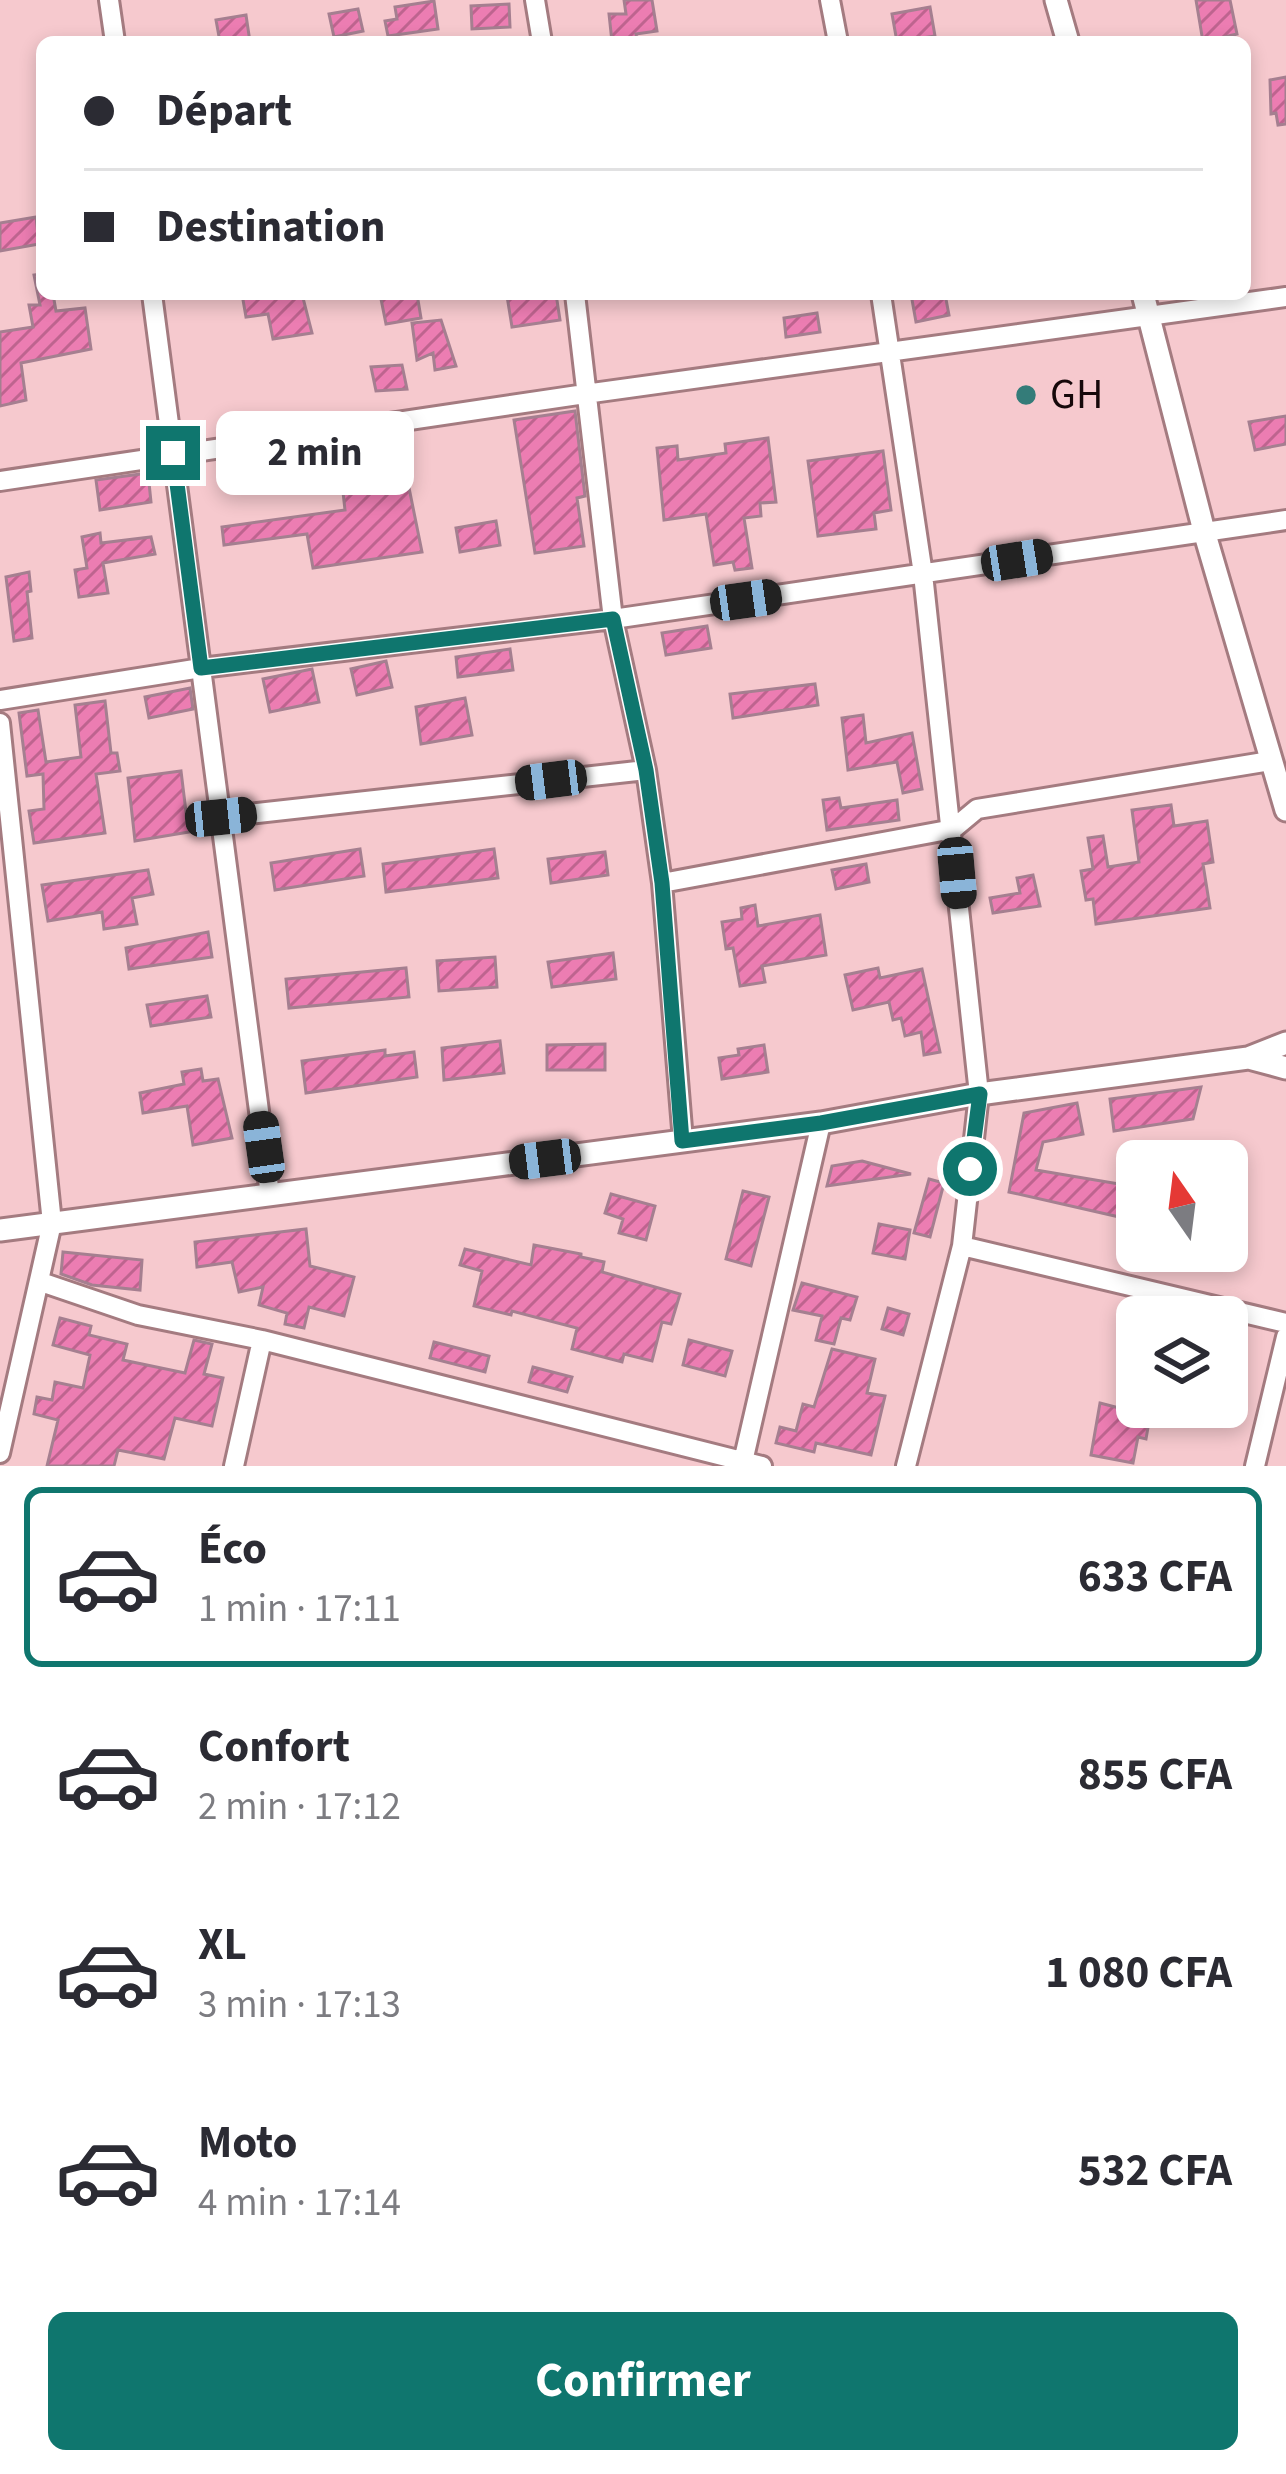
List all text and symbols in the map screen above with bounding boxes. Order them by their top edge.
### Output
text: Départ [156,79,292,143]
text: Destination [156,195,386,259]
place label: GH [1050,365,1103,425]
marker: GH [1013,382,1039,408]
callout: 2 min [215,411,413,495]
text: 2 min [268,425,362,481]
route end [146,426,200,480]
car [979,537,1055,583]
car [708,577,784,623]
car [513,758,589,802]
car [183,795,259,839]
car [936,836,978,910]
car [241,1109,287,1185]
car [507,1137,583,1181]
north arrow [1116,1140,1248,1272]
map controls [1116,1140,1248,1428]
route start [943,1142,997,1196]
button: layers [1116,1296,1248,1428]
text: Éco [198,1517,267,1581]
icon: car [54,1523,162,1631]
text: 633 CFA [1078,1545,1232,1609]
text: 1 min · 17:11 [198,1581,401,1637]
text: Confort [198,1715,350,1779]
icon: car [54,1721,162,1829]
text: 855 CFA [1078,1743,1232,1807]
text: 2 min · 17:12 [198,1779,401,1835]
text: XL [198,1913,247,1977]
icon: car [54,1919,162,2027]
text: 1 080 CFA [1045,1941,1232,2005]
text: 3 min · 17:13 [198,1977,401,2033]
text: Moto [198,2111,297,2175]
icon: car [54,2117,162,2225]
text: 532 CFA [1078,2139,1232,2203]
text: 4 min · 17:14 [198,2175,401,2231]
button: Confirmer [48,2312,1238,2450]

